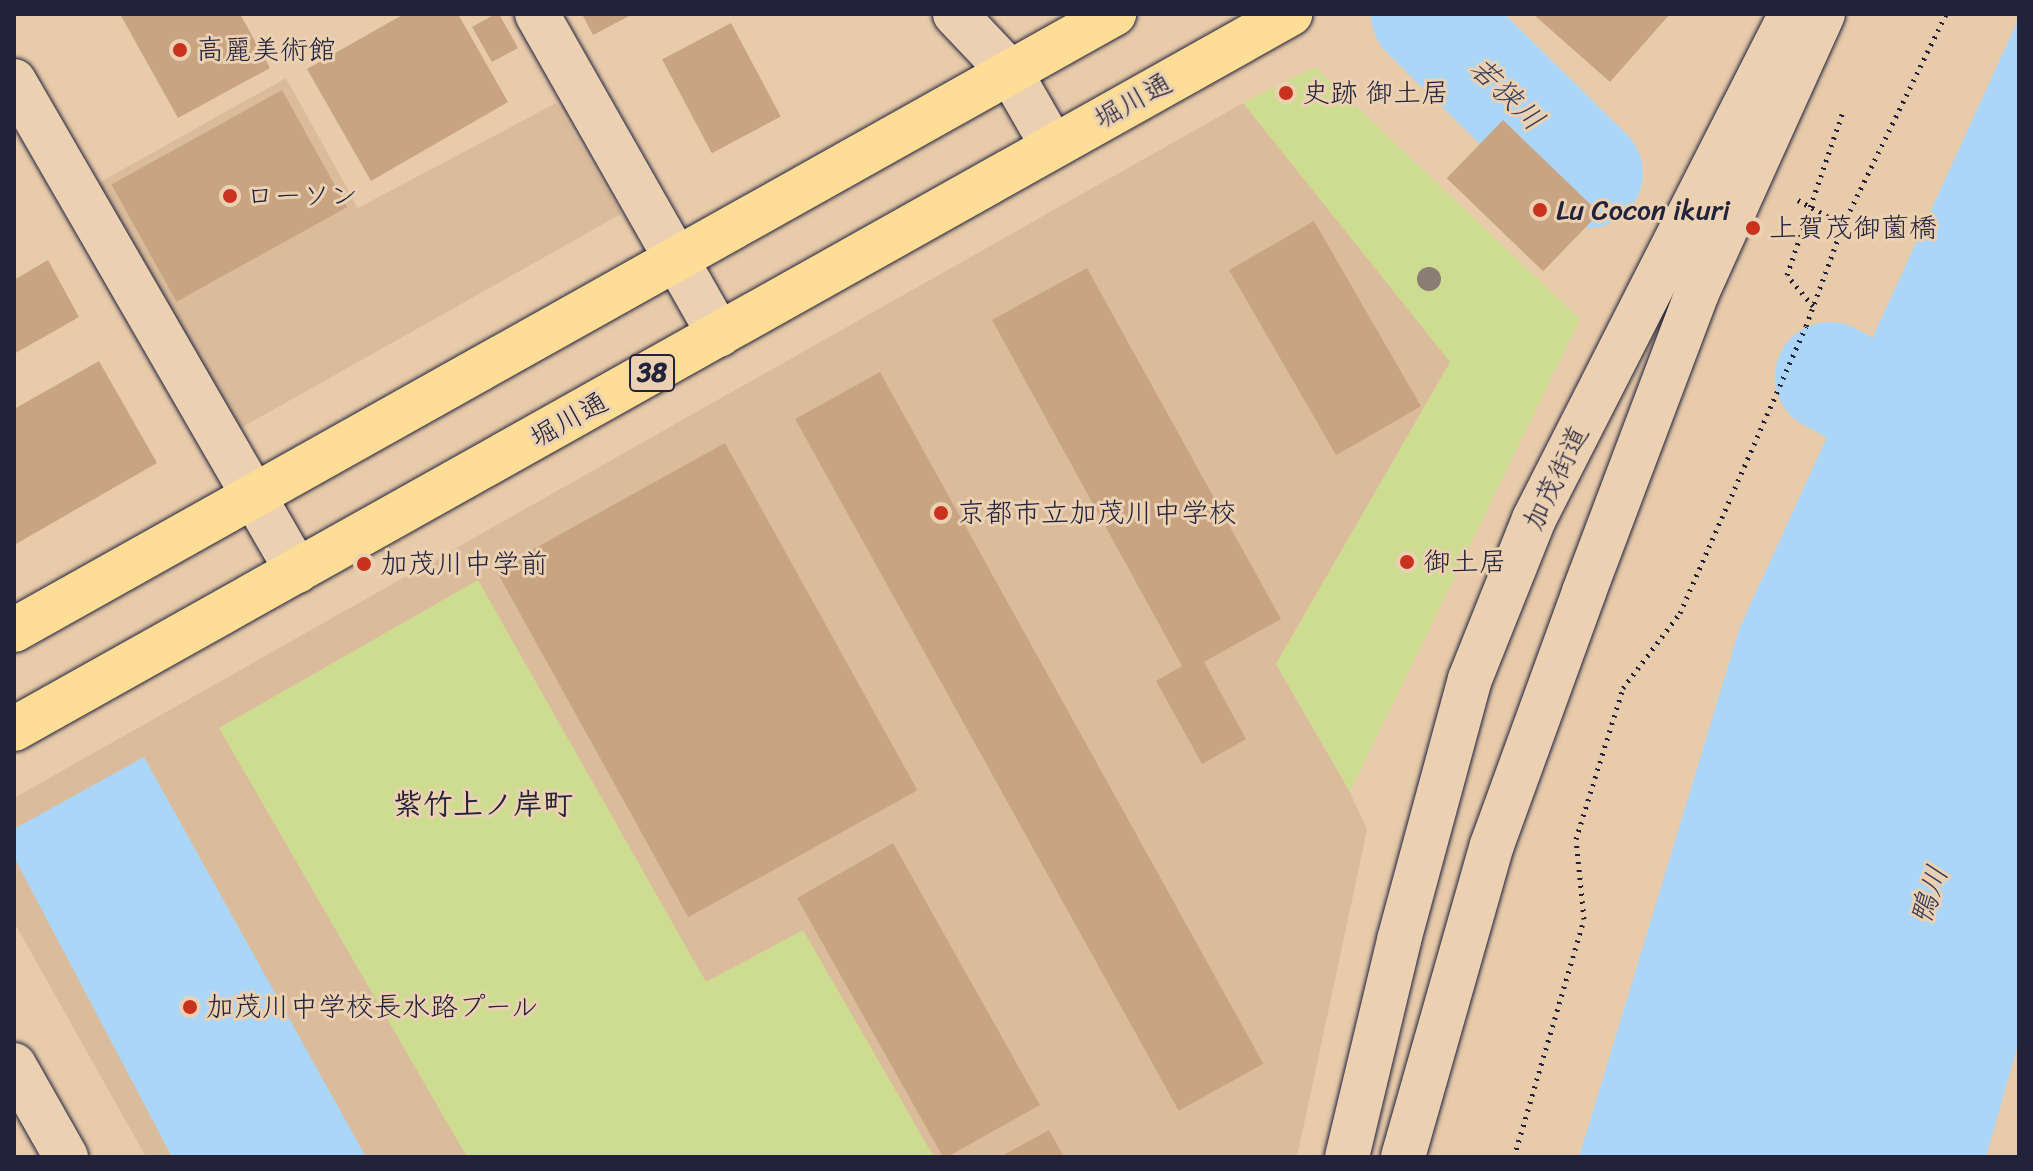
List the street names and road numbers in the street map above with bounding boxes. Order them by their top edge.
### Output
street label: 堀川通 [1088,66,1178,136]
road number: 38 [628,351,676,395]
street label: 堀川通 [524,385,614,455]
street label: 加茂街道 [1516,420,1596,536]

